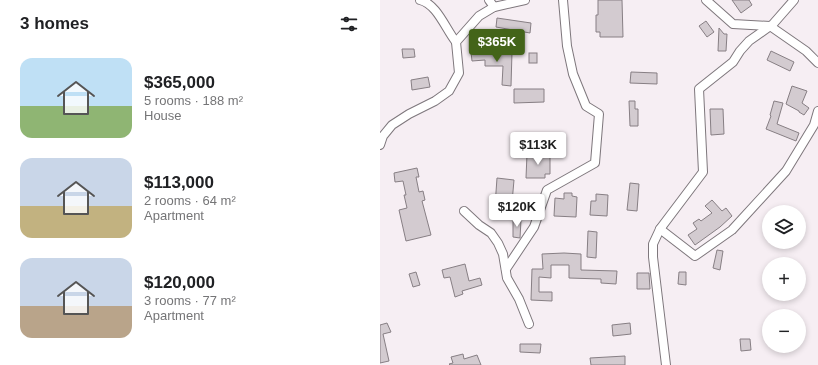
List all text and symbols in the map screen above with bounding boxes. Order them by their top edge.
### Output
icon: filters [338,13,360,35]
text: 3 homes [20,14,89,33]
pin: $365K [469,29,525,63]
text: $365K [478,34,516,49]
text: $365,000 [144,73,215,92]
icon: home [52,74,100,122]
text: 5 rooms · 188 m² [144,93,243,108]
text: House [144,108,182,123]
pin: $113K [510,132,566,166]
text: $113K [519,137,557,152]
text: $113,000 [144,173,214,192]
icon: home [52,174,100,222]
text: 2 rooms · 64 m² [144,193,236,208]
pin: $120K [489,194,545,228]
text: $120K [498,199,536,214]
map controls [762,205,806,353]
button: layers [762,205,806,249]
text: Apartment [144,208,204,223]
button: + [762,257,806,301]
text: $120,000 [144,273,215,292]
icon: home [52,274,100,322]
text: 3 rooms · 77 m² [144,293,236,308]
text: Apartment [144,308,204,323]
button: − [762,309,806,353]

